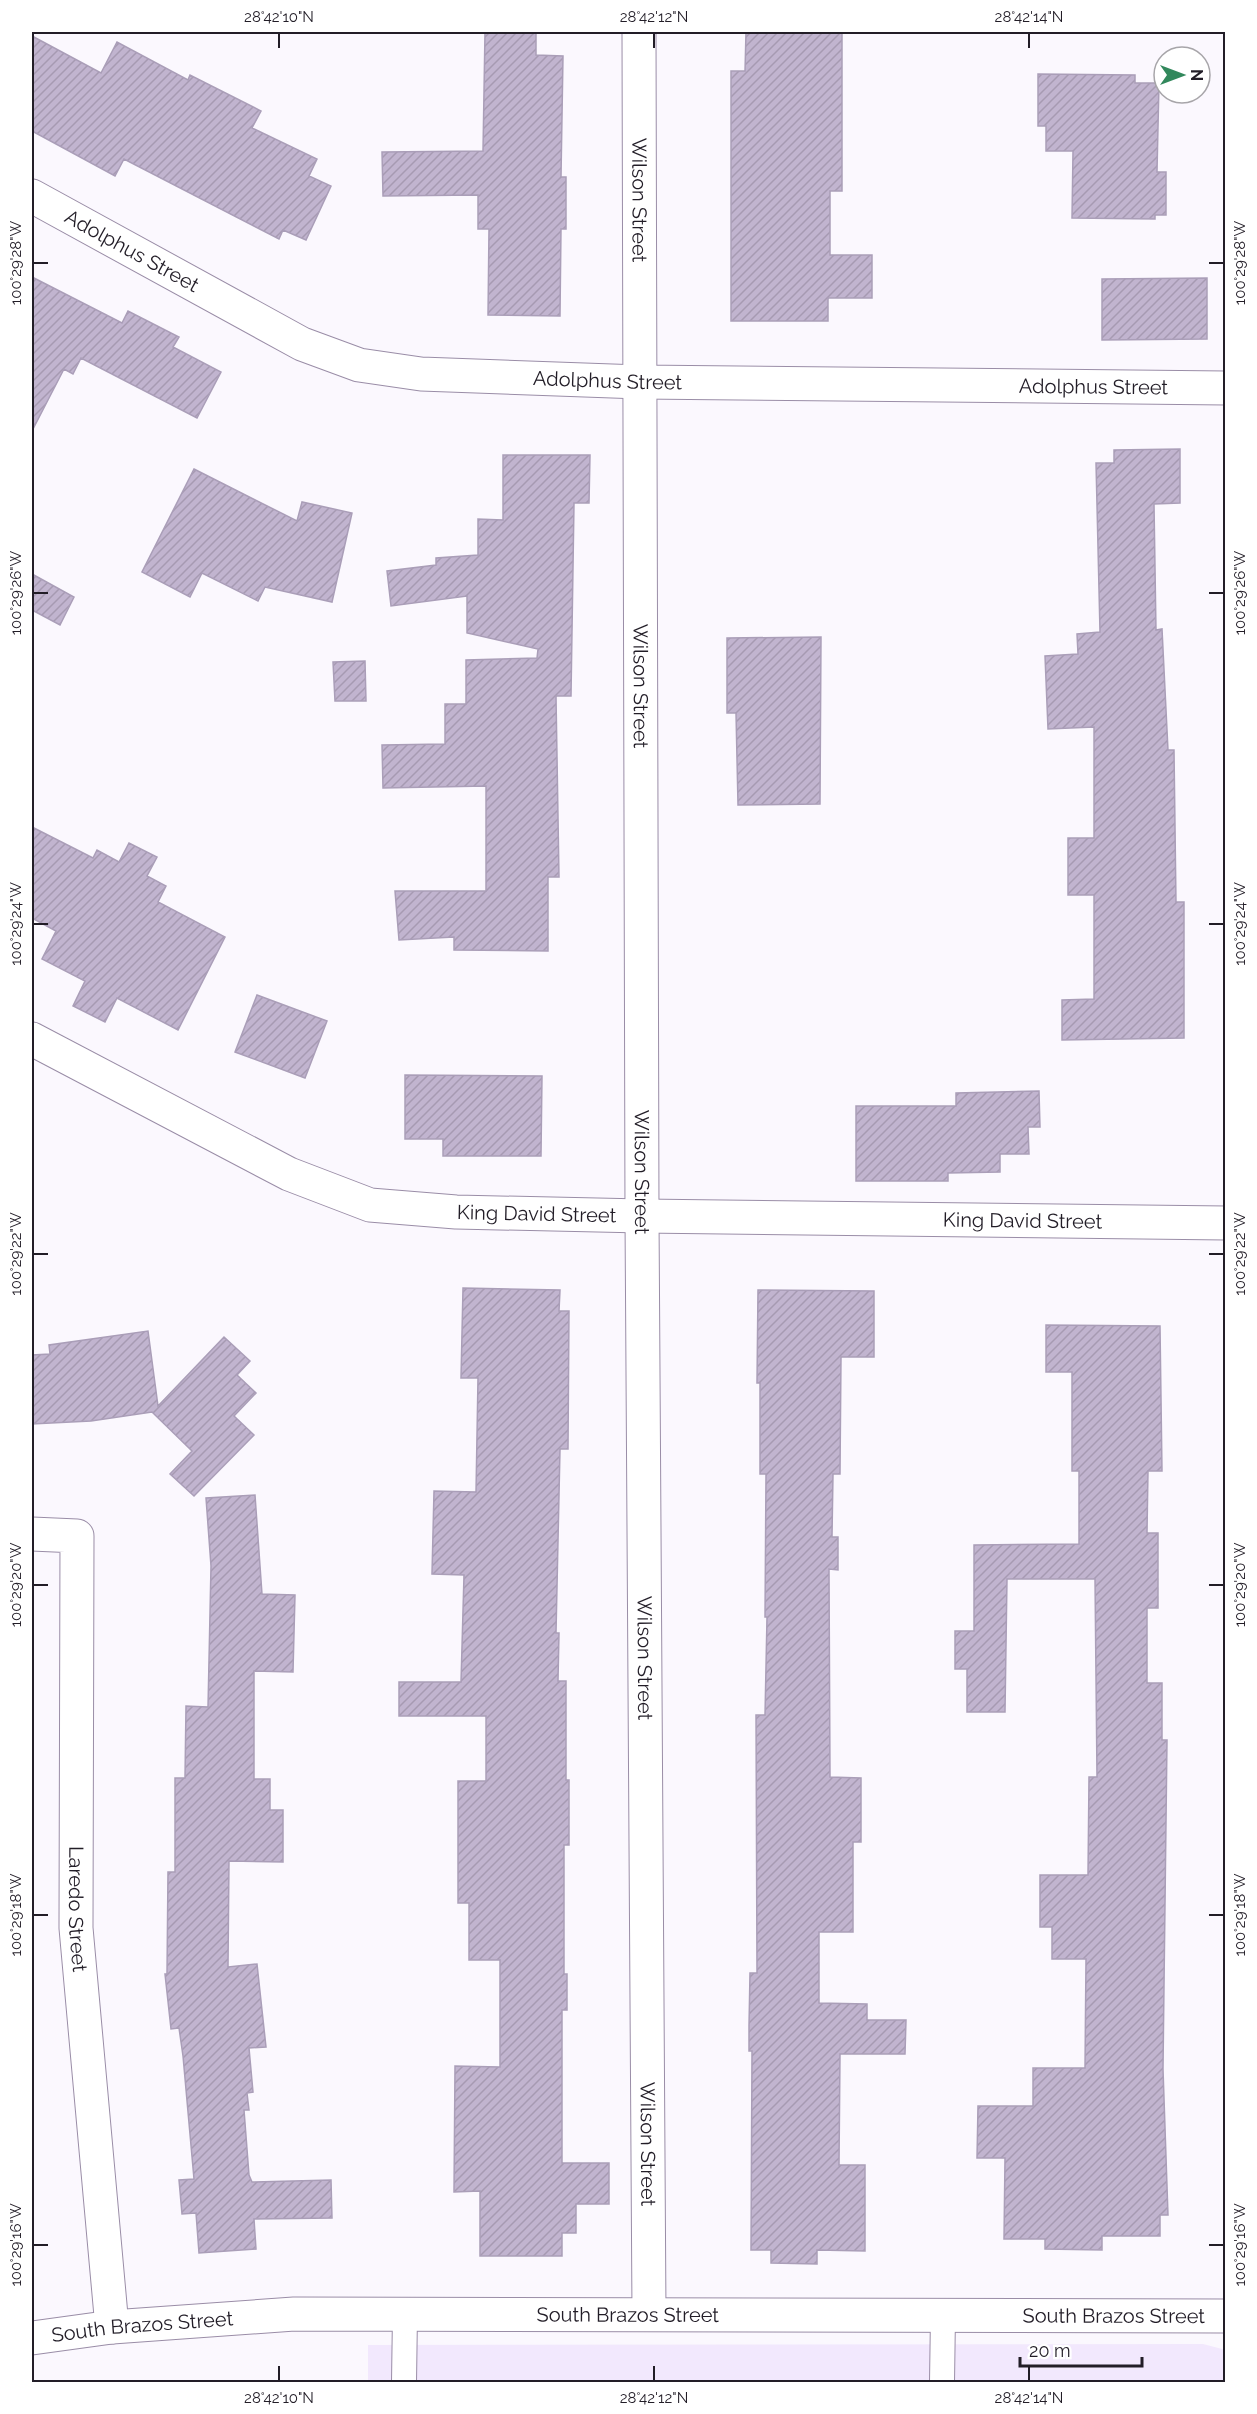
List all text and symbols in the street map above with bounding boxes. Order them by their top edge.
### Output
text: 28°42'10"N [244,8,314,26]
text: 28°42'12"N [620,8,688,26]
text: 28°42'14"N [995,8,1063,26]
north arrow [1152,45,1212,105]
text: N [1187,69,1206,81]
street label: Wilson Street [627,138,652,263]
street label: Adolphus Street [61,204,203,297]
text: 100°29'28"W [7,220,25,305]
text: 100°29'28"W [1231,220,1249,305]
street label: Adolphus Street [533,366,683,394]
street label: Adolphus Street [1019,374,1169,399]
text: 100°29'26"W [7,550,25,635]
text: 100°29'26"W [1231,550,1249,635]
street label: Wilson Street [628,624,653,749]
text: 100°29'24"W [7,882,25,966]
text: 100°29'24"W [1231,882,1249,966]
street label: Wilson Street [630,1110,654,1235]
street label: King David Street [457,1200,617,1227]
street label: King David Street [943,1208,1103,1234]
text: 100°29'22"W [7,1212,25,1296]
text: 100°29'22"W [1231,1212,1249,1296]
text: 100°29'20"W [7,1542,25,1627]
text: 100°29'20"W [1231,1542,1249,1627]
street label: Wilson Street [632,1596,657,1721]
street label: Laredo Street [64,1846,92,1973]
text: 100°29'18"W [7,1873,25,1957]
text: 100°29'18"W [1231,1873,1249,1957]
street label: Wilson Street [636,2082,660,2207]
text: 100°29'16"W [7,2203,25,2287]
text: 100°29'16"W [1231,2203,1249,2287]
street label: South Brazos Street [537,2303,719,2327]
street label: South Brazos Street [1023,2304,1205,2328]
street label: South Brazos Street [50,2306,234,2347]
scale bar [1020,2330,1142,2368]
text: 20 m [1029,2340,1071,2361]
text: 28°42'10"N [244,2389,314,2407]
text: 28°42'12"N [620,2389,688,2407]
text: 28°42'14"N [995,2389,1063,2407]

